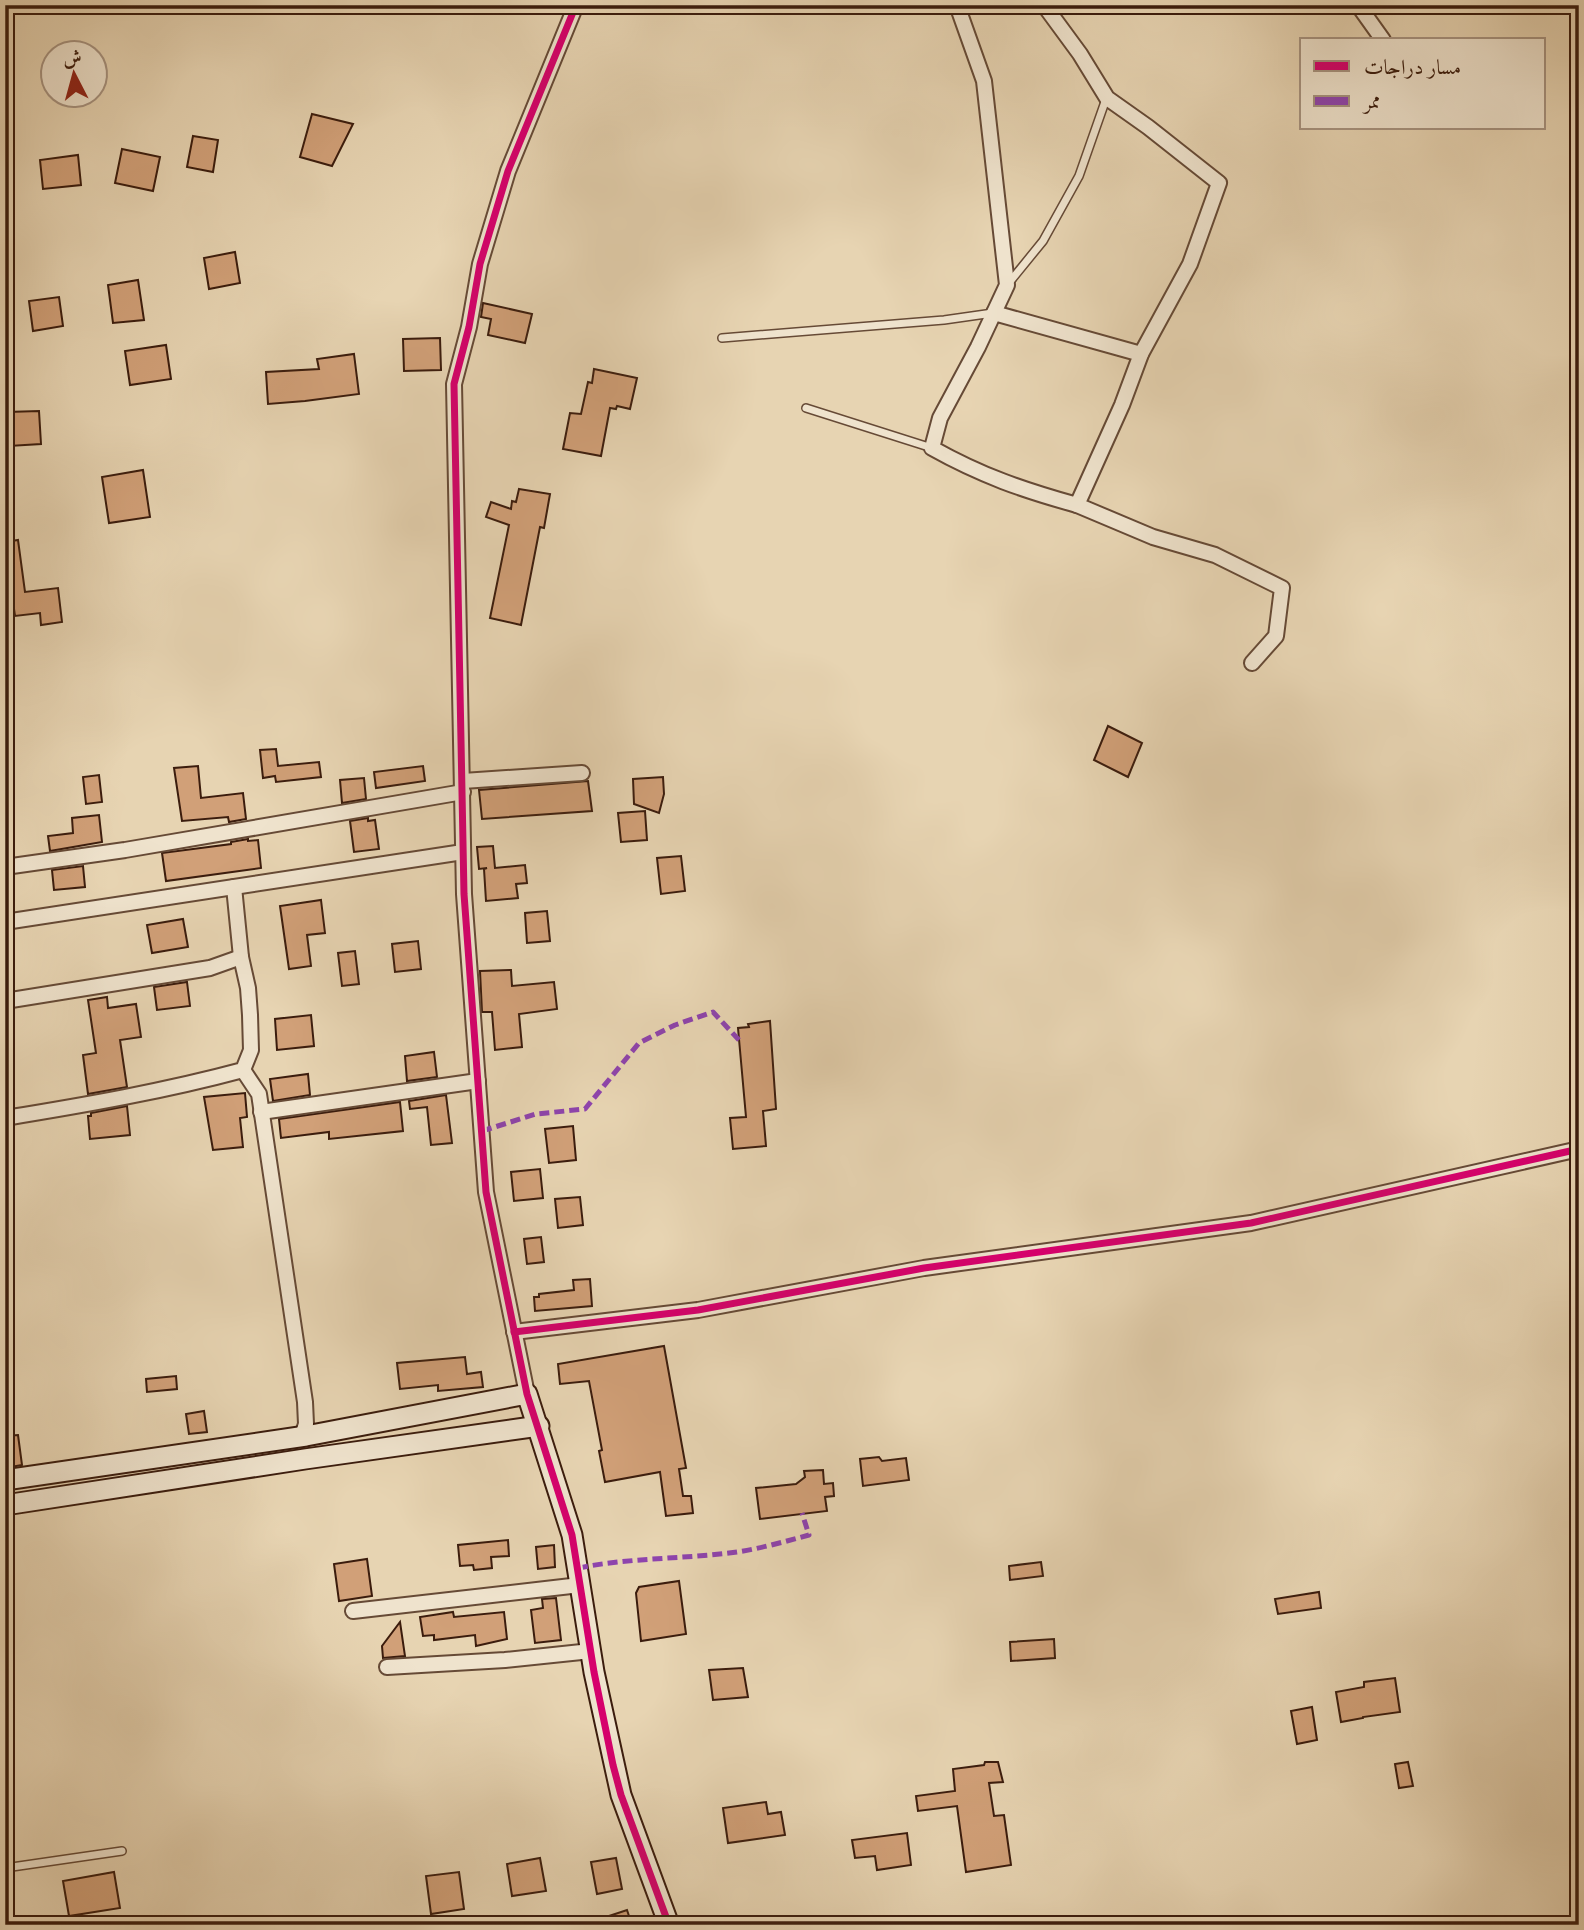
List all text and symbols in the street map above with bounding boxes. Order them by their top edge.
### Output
north arrow [38,38,108,108]
legend [1300,38,1546,130]
text: ش [62,46,83,71]
text: مسار دراجات [1364,55,1461,81]
text: ممر [1362,89,1381,115]

